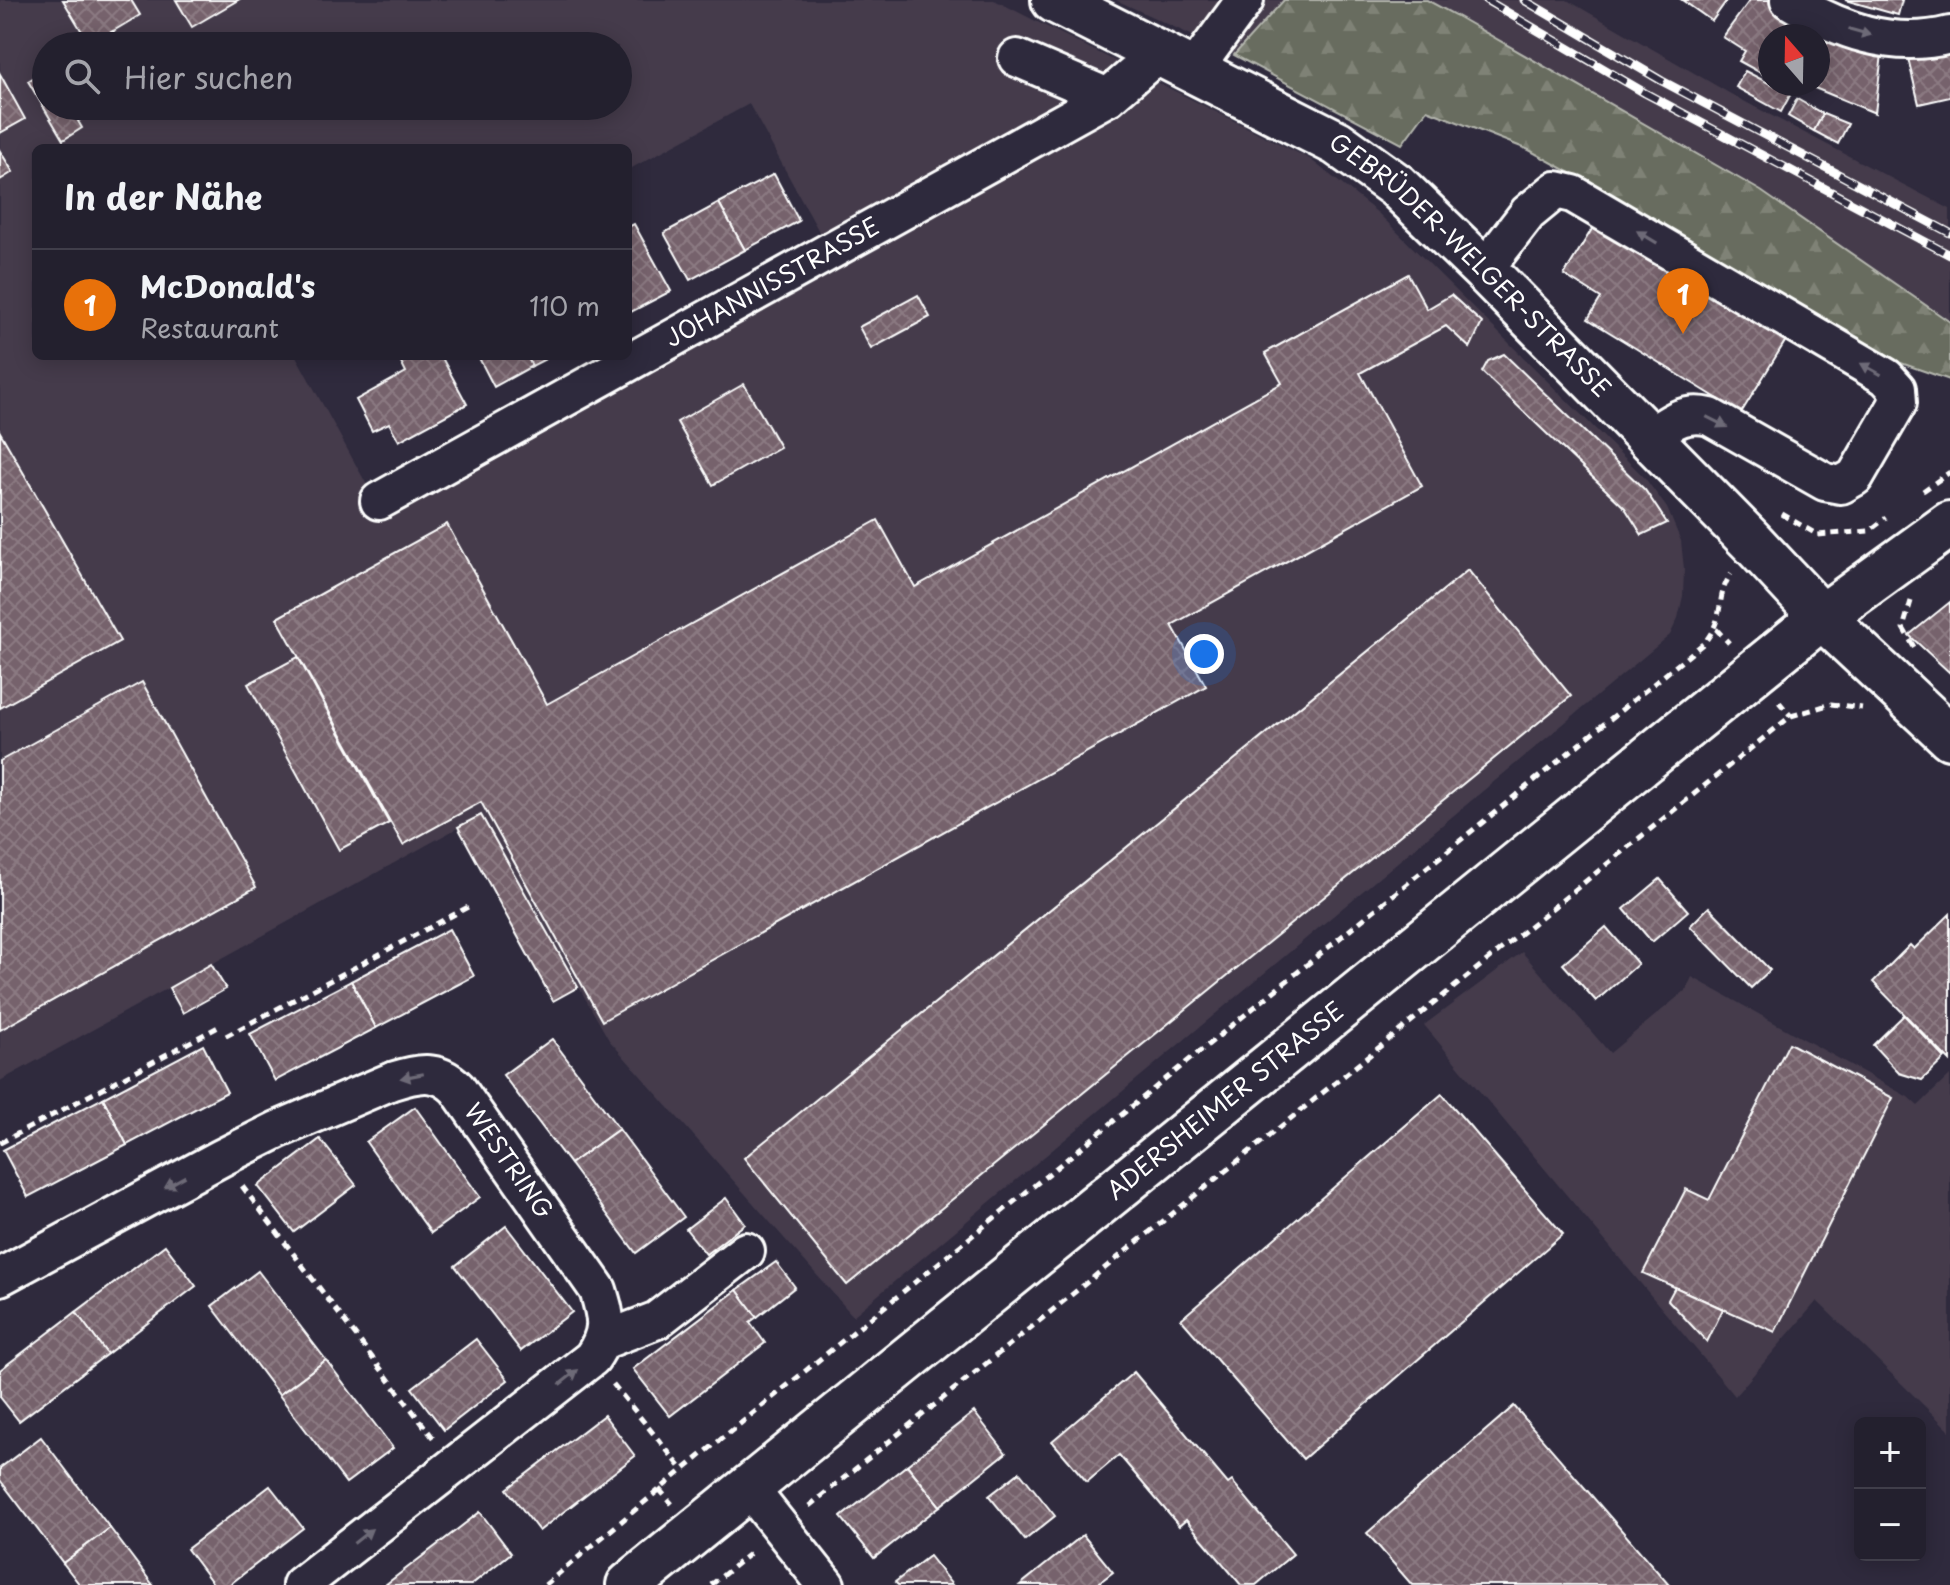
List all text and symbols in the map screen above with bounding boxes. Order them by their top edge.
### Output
north arrow [1758,24,1830,96]
one-way arrow [1848,26,1872,39]
search box [32,32,632,120]
icon: search [60,54,104,98]
text: Hier suchen [124,54,293,99]
street label: GEBRÜDER-WELGER-STRASSE [1323,123,1620,405]
text: In der Nähe [64,170,262,222]
street label: JOHANNISSTRASSE [658,207,885,355]
one-way arrow [1636,230,1658,244]
text: McDonald's [140,263,315,308]
pin: 1 [1657,268,1709,334]
text: 1 [84,286,96,325]
text: 110 m [529,286,600,325]
text: Restaurant [140,308,279,347]
one-way arrow [1860,362,1882,376]
one-way arrow [1706,415,1729,429]
your location [1184,634,1224,674]
street label: ADERSHEIMER STRASSE [1098,992,1351,1207]
one-way arrow [399,1071,424,1083]
street label: WESTRING [457,1095,563,1226]
one-way arrow [164,1176,187,1189]
one-way arrow [559,1369,579,1385]
map controls [1854,1417,1926,1561]
button: + [1854,1417,1926,1489]
button: − [1854,1489,1926,1561]
one-way arrow [353,1528,373,1545]

